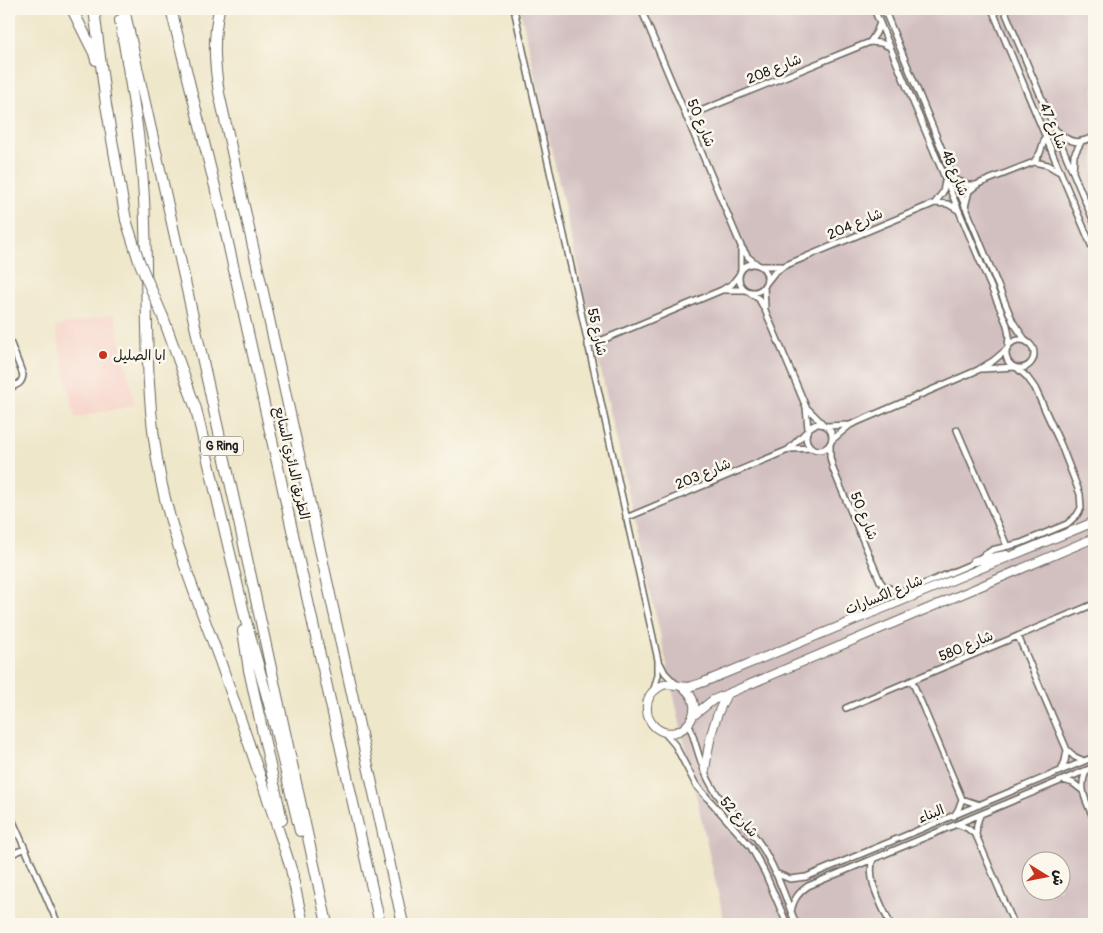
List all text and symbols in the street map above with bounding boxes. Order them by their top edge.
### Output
street label: شارع 208 [744,50,804,89]
street label: شارع 50 [682,96,719,150]
street label: شارع 47 [1035,100,1070,152]
street label: شارع 48 [937,147,972,199]
street label: شارع 204 [825,205,886,244]
street label: شارع 55 [583,306,610,358]
place label: ابا الصليل [113,347,166,364]
marker: ابا الصليل [97,349,109,361]
street label: الطريق الدائري السابع [269,405,313,522]
road number: G Ring [201,436,243,456]
street label: شارع 203 [673,455,734,494]
street label: شارع 50 [846,489,881,543]
street label: شارع الكسارات [843,572,926,619]
street label: شارع 580 [936,627,996,666]
street label: شارع 52 [716,793,762,841]
street label: البناء [915,801,947,827]
north arrow [1020,850,1070,900]
text: ش [1049,869,1068,887]

